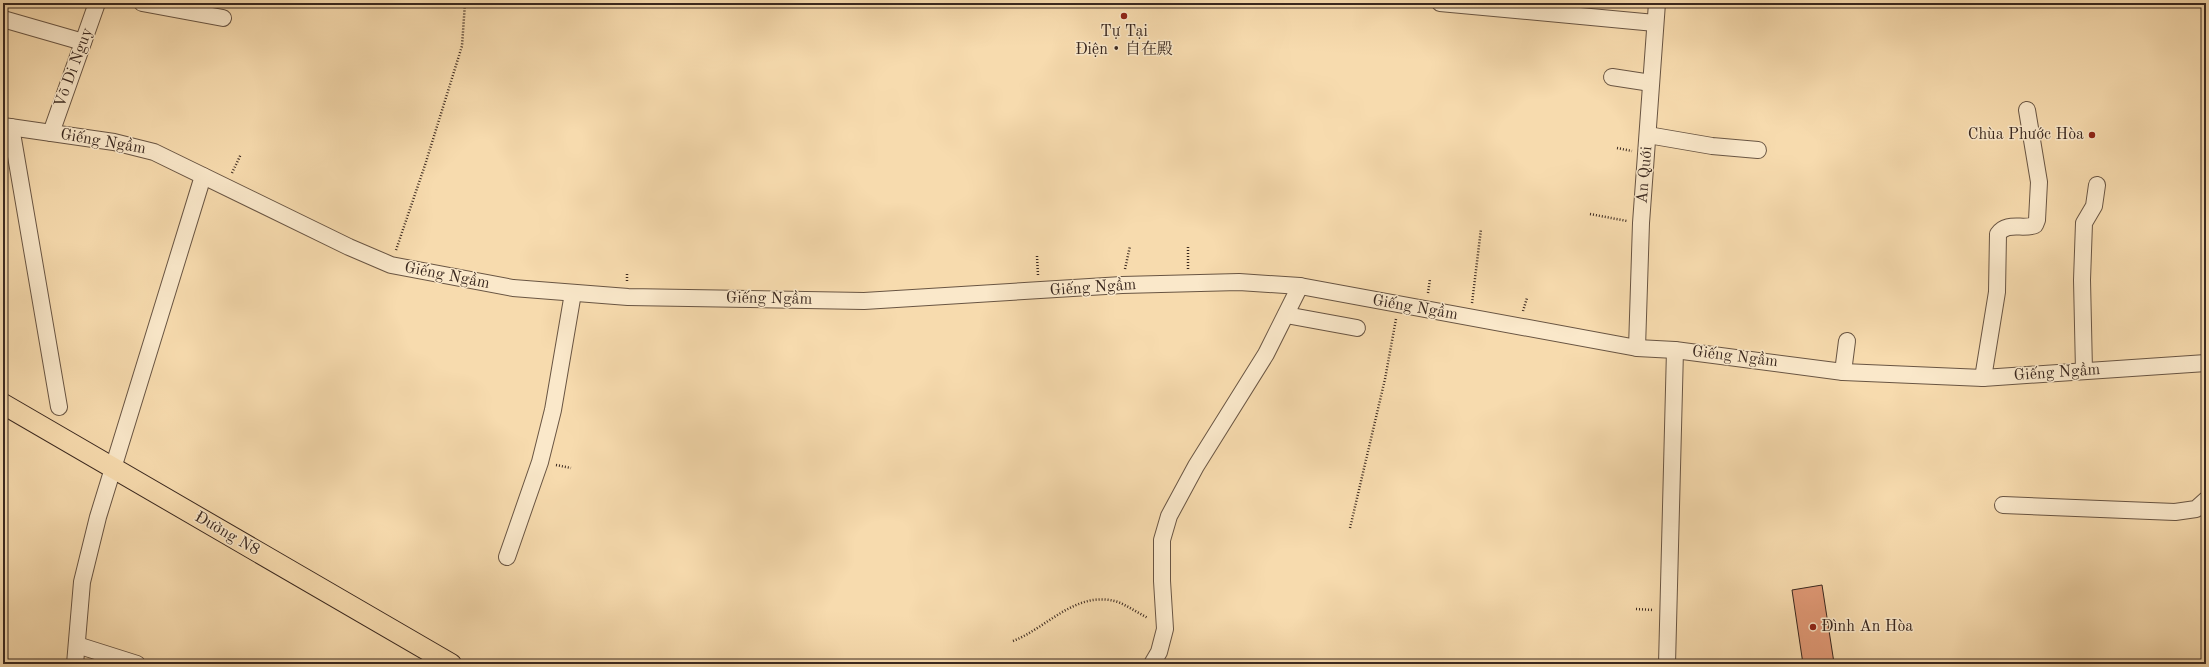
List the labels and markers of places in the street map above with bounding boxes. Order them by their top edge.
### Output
marker: Tự Tại Điện • 自在殿 [1119,11,1129,21]
place label: Tự Tại Điện • 自在殿 [1075,24,1173,58]
place label: Chùa Phước Hòa [1968,127,2084,143]
marker: Chùa Phước Hòa [2087,130,2097,140]
place label: Đình An Hòa [1821,619,1913,635]
marker: Đình An Hòa [1808,622,1818,632]

